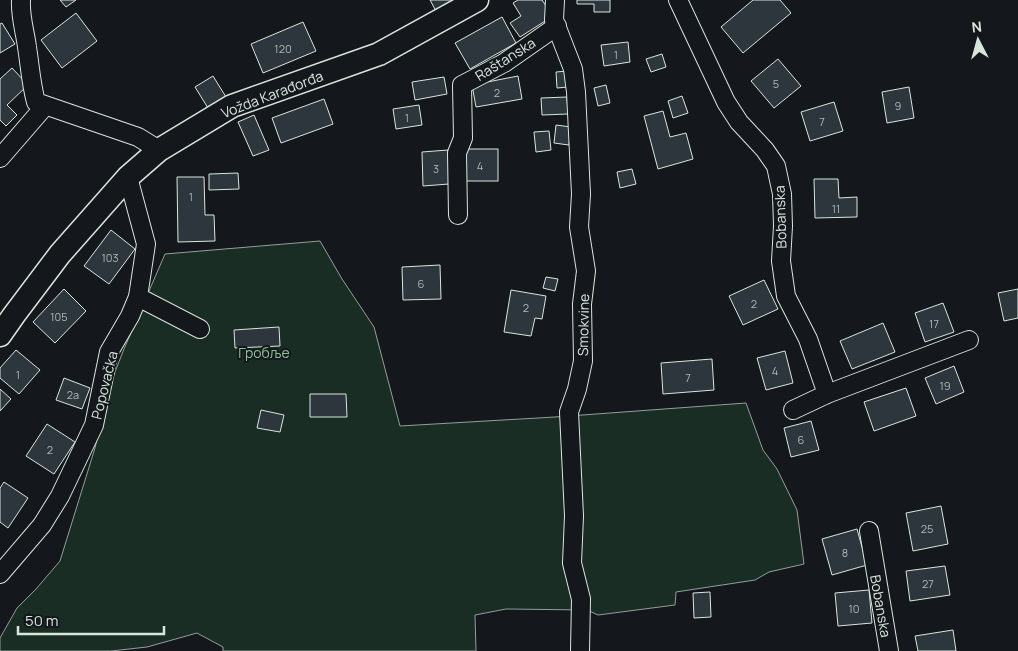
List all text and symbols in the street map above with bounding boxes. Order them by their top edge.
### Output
north arrow [953,15,1003,65]
text: N [971,17,983,37]
street label: Raštanska [471,33,539,85]
house number: 120 [274,41,292,56]
house number: 1 [614,47,618,62]
street label: Vožda Karađorđa [218,66,326,122]
house number: 5 [773,76,779,91]
house number: 2 [494,85,500,100]
house number: 9 [895,98,902,113]
house number: 1 [405,110,409,125]
house number: 7 [819,114,825,129]
house number: 4 [477,158,483,173]
house number: 3 [433,161,439,176]
street label: Bobanska [769,185,791,249]
house number: 1 [189,189,193,204]
house number: 11 [832,201,840,216]
house number: 103 [101,250,119,265]
house number: 6 [418,276,425,291]
street label: Smokvine [573,294,593,356]
house number: 2 [751,296,757,311]
house number: 2 [523,300,529,315]
house number: 105 [50,309,68,324]
house number: 17 [929,316,939,331]
park label: Гробље [238,343,290,362]
street label: Popovačka [86,349,122,421]
house number: 4 [772,363,778,378]
house number: 1 [16,367,20,382]
house number: 7 [685,370,691,385]
house number: 19 [939,378,951,393]
house number: 2a [67,387,79,402]
house number: 6 [798,432,805,447]
house number: 2 [47,442,53,457]
house number: 25 [921,521,933,536]
house number: 8 [842,545,848,560]
street label: Bobanska [866,573,896,639]
house number: 27 [922,576,934,591]
house number: 10 [848,601,860,616]
scale bar [18,604,164,636]
text: 50 m [25,610,59,631]

